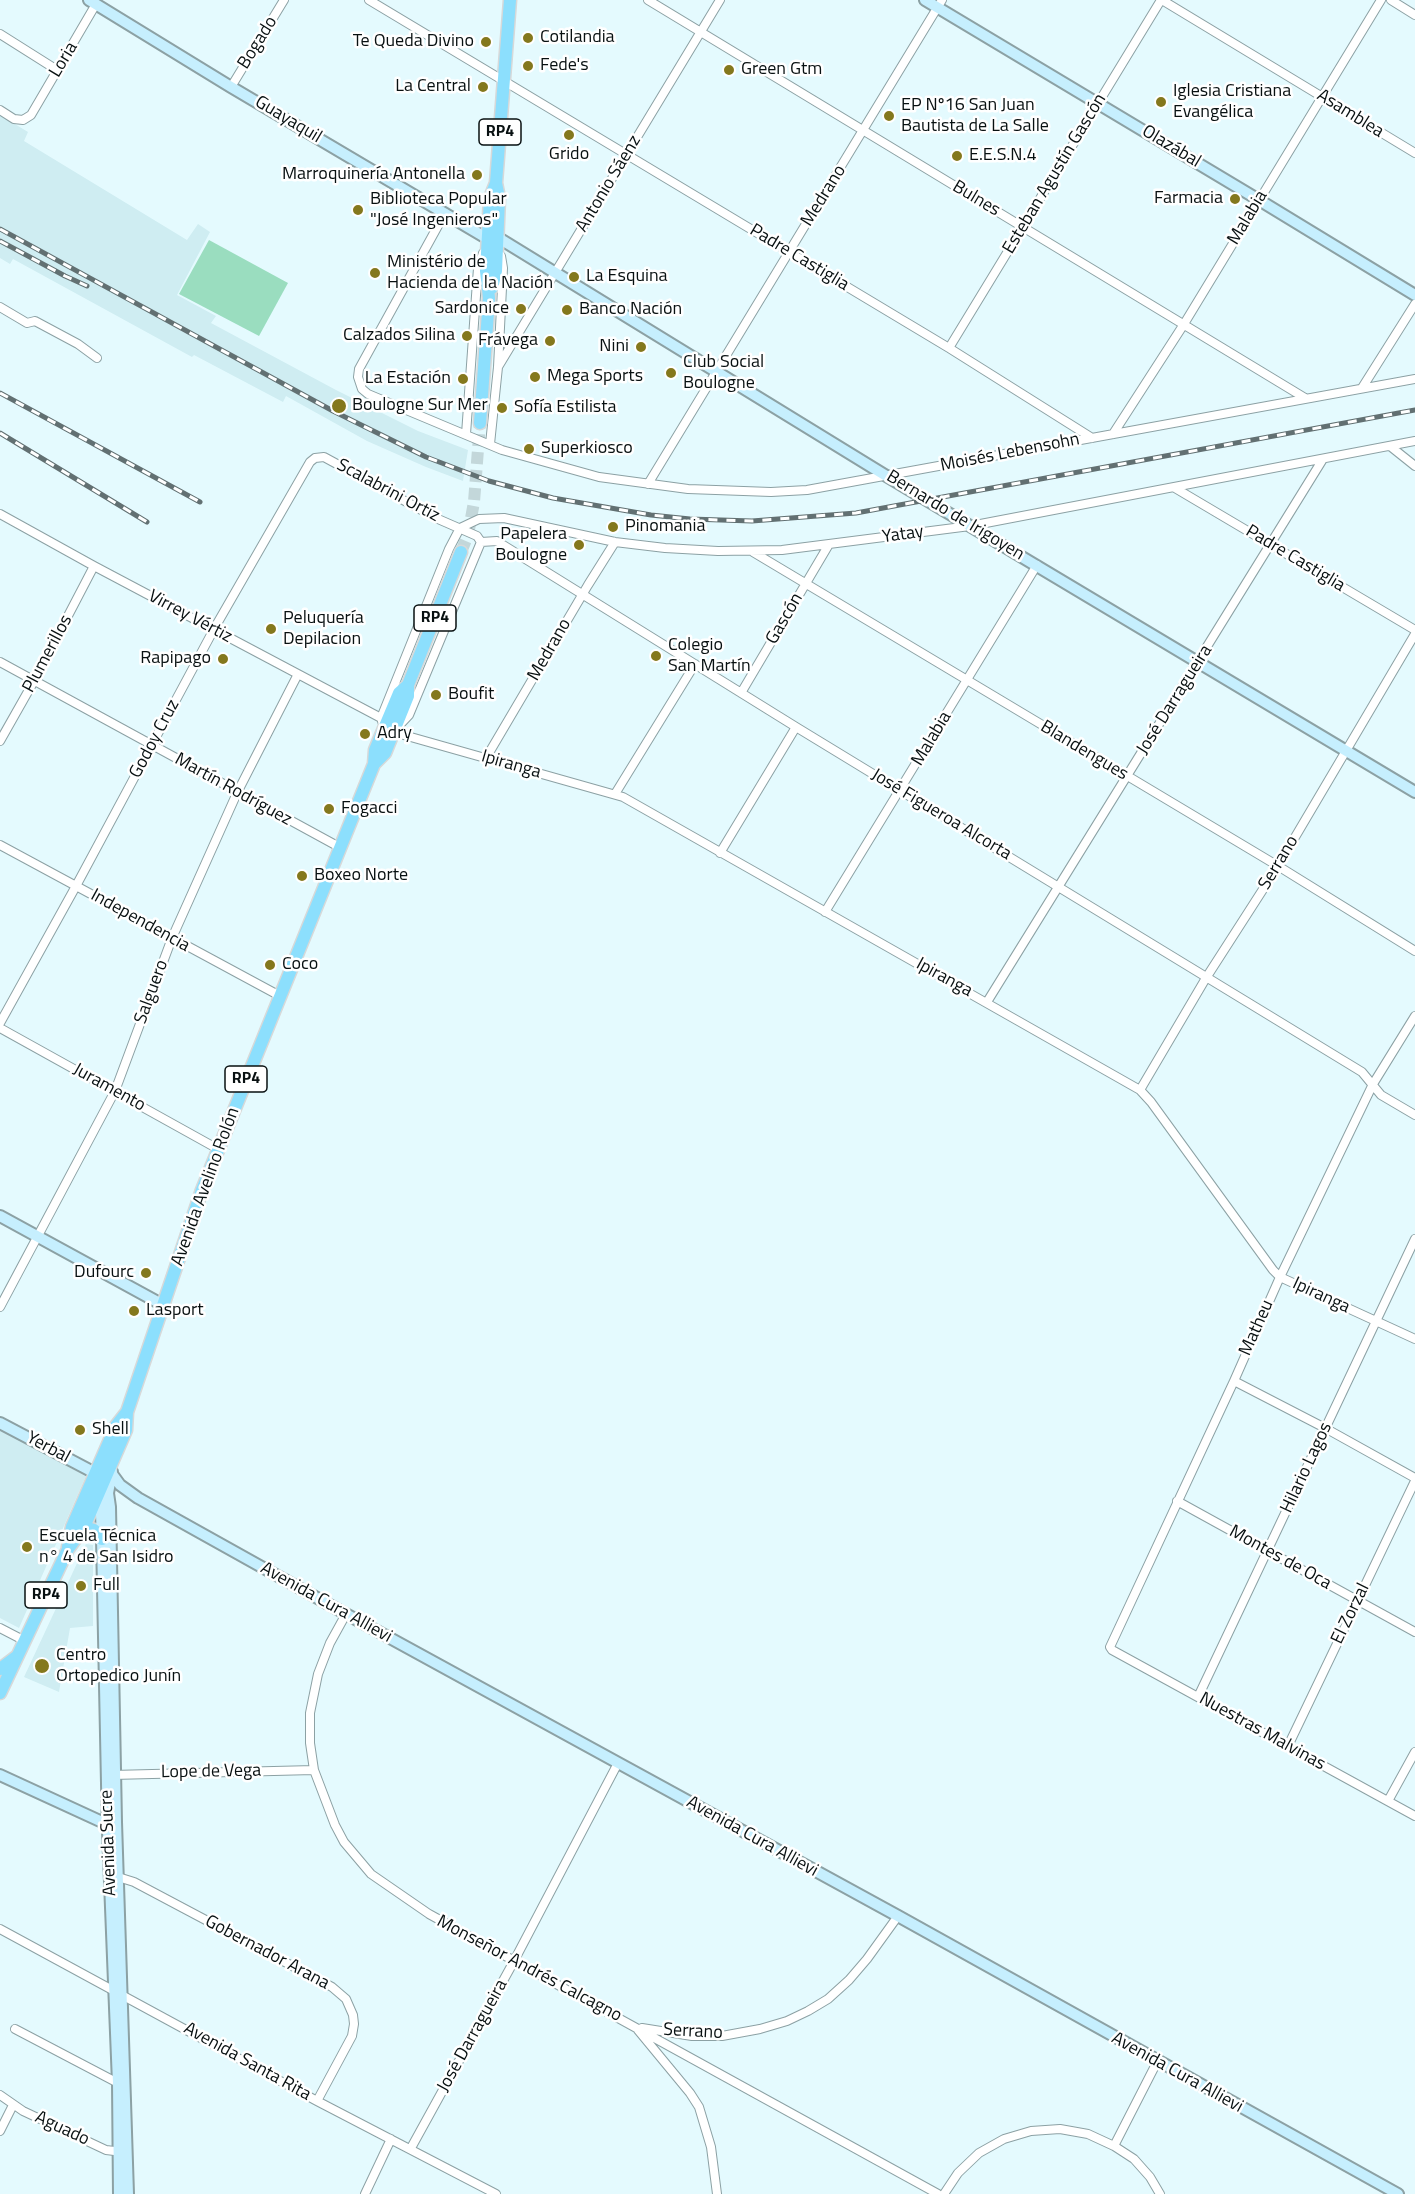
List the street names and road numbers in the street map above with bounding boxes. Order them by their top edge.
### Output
street label: Bogado [234,13,282,73]
street label: Loria [45,38,83,82]
street label: Asamblea [1313,85,1387,143]
street label: Esteban Agustín Gascón [999,90,1111,258]
street label: Guayaquil [251,92,325,148]
road number: RP4 [479,119,521,145]
street label: Olazábal [1138,121,1204,173]
street label: Antonio Sáenz [572,132,646,236]
street label: Medrano [797,161,851,231]
street label: Bulnes [948,176,1004,222]
street label: Malabia [1223,187,1273,249]
street label: Padre Castiglia [745,220,853,296]
street label: Moisés Lebensohn [939,429,1081,477]
street label: Scalabrini Ortíz [333,455,443,527]
street label: Bernardo de Irigoyen [882,466,1028,566]
street label: Yatay [881,521,925,549]
street label: Padre Castiglia [1241,521,1349,597]
street label: Virrey Vértiz [144,586,236,648]
street label: Gascón [762,590,808,648]
road number: RP4 [414,605,456,631]
street label: Plumerillos [19,611,77,697]
street label: Medrano [524,615,576,685]
street label: José Darragueira [1133,641,1217,759]
street label: Godoy Cruz [125,696,185,782]
street label: Malabia [907,708,957,770]
street label: Blandengues [1036,716,1132,786]
street label: Ipiranga [479,746,543,784]
street label: Martín Rodríguez [171,749,295,831]
street label: José Figueroa Alcorta [867,765,1015,865]
street label: Serrano [1254,832,1304,894]
street label: Independencia [87,885,193,957]
street label: Ipiranga [912,954,976,1002]
street label: Salguero [130,957,174,1027]
street label: Juramento [69,1059,149,1117]
road number: RP4 [225,1066,267,1092]
street label: Avenida Avelino Rolón [167,1105,245,1269]
street label: Ipiranga [1289,1273,1353,1319]
street label: Matheu [1235,1297,1279,1359]
street label: Hilario Lagos [1277,1419,1337,1517]
street label: Yerbal [22,1428,74,1468]
street label: Montes de Oca [1225,1521,1335,1595]
street label: Avenida Cura Allievi [256,1558,396,1648]
street label: El Zorzal [1327,1580,1375,1648]
road number: RP4 [25,1582,67,1608]
street label: Nuestras Malvinas [1195,1688,1329,1776]
street label: Lope de Vega [161,1760,261,1784]
street label: Avenida Sucre [96,1789,122,1897]
street label: Avenida Cura Allievi [682,1792,822,1882]
street label: Gobernador Arana [201,1911,333,1995]
street label: Monseñor Andrés Calcagno [433,1911,625,2027]
street label: José Darragueira [433,1976,513,2096]
street label: Avenida Santa Rita [180,2018,314,2106]
street label: Serrano [663,2020,723,2044]
street label: Avenida Cura Allievi [1107,2028,1247,2118]
street label: Aguado [31,2107,93,2151]

